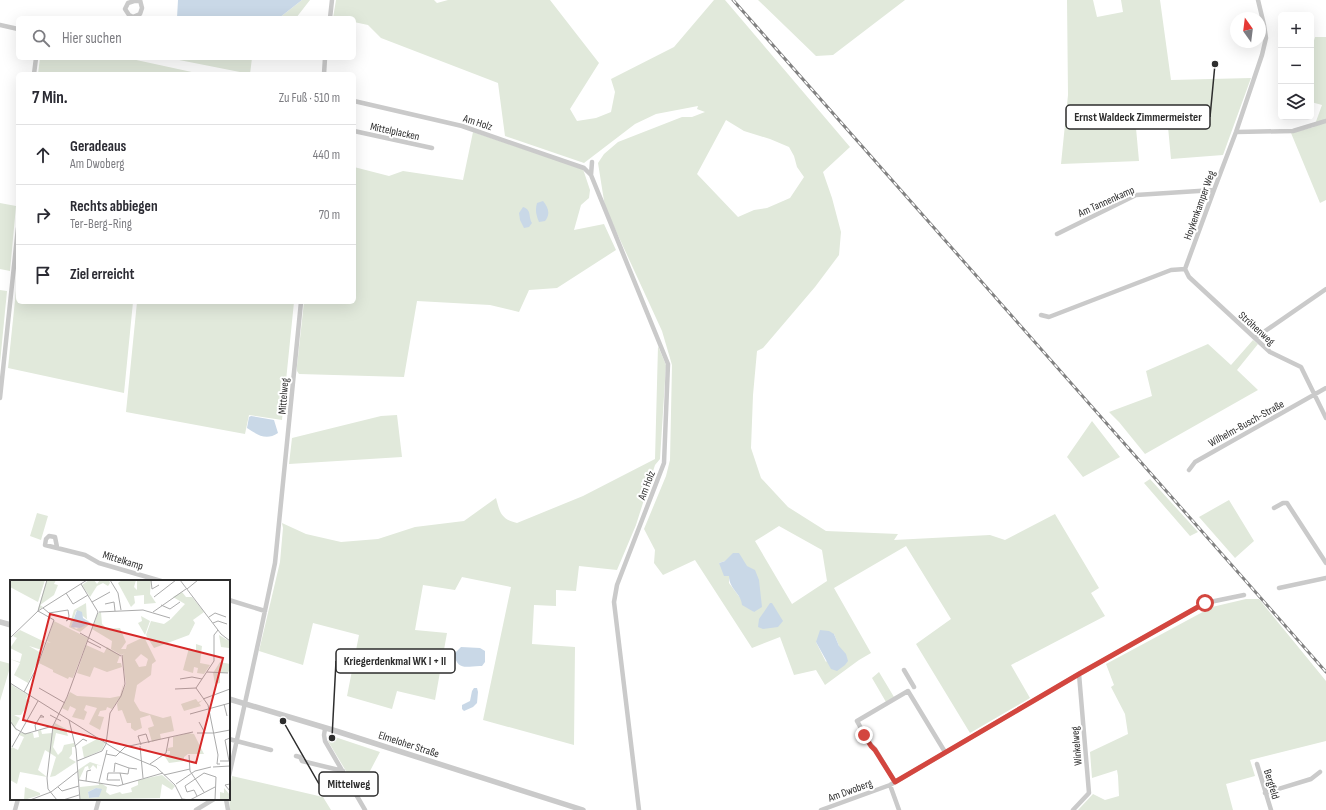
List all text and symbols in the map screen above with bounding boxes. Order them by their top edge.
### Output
north arrow [1230,12,1266,48]
map controls [1278,12,1314,120]
button: + [1278,12,1314,48]
search box [16,16,356,60]
icon: search [30,27,52,49]
text: Hier suchen [62,29,122,48]
button: − [1278,48,1314,84]
button: layers [1278,84,1314,120]
text: 7 Min. [32,88,68,108]
text: Zu Fuß · 510 m [279,90,340,106]
callout: Ernst Waldeck Zimmermeister [1066,105,1210,129]
text: Ernst Waldeck Zimmermeister [1074,110,1202,125]
street label: Am Holz [461,111,494,133]
street label: Mittelplacken [369,120,421,143]
text: Geradeaus [70,137,126,156]
icon: ahead [32,144,54,166]
text: 440 m [313,147,340,163]
text: Am Dwoberg [70,156,124,172]
street label: Hoykenkamper Weg [1181,168,1218,242]
street label: Am Tannenkamp [1075,183,1136,220]
text: Rechts abbiegen [70,197,158,216]
icon: right [32,204,54,226]
text: 70 m [319,207,340,223]
text: Ter-Berg-Ring [70,216,132,232]
icon: arrive [32,264,54,286]
text: Ziel erreicht [70,265,134,284]
street label: Ströhenweg [1236,309,1278,348]
street label: Mittelweg [275,377,292,415]
street label: Wilhelm-Busch-Straße [1206,397,1286,450]
street label: Am Holz [635,469,658,502]
street label: Mittelkamp [101,548,145,573]
inset map [10,580,230,800]
route start [1196,594,1214,612]
callout: Kriegerdenkmal WK I + II [336,649,455,673]
text: Kriegerdenkmal WK I + II [344,654,446,669]
street label: Winkelweg [1068,725,1085,766]
route end [855,726,873,744]
street label: Elmeloher Straße [377,729,441,760]
street label: Bergfeld [1261,768,1282,801]
callout: Mittelweg [319,772,378,796]
street label: Am Dwoberg [825,776,875,805]
text: Mittelweg [328,777,370,792]

